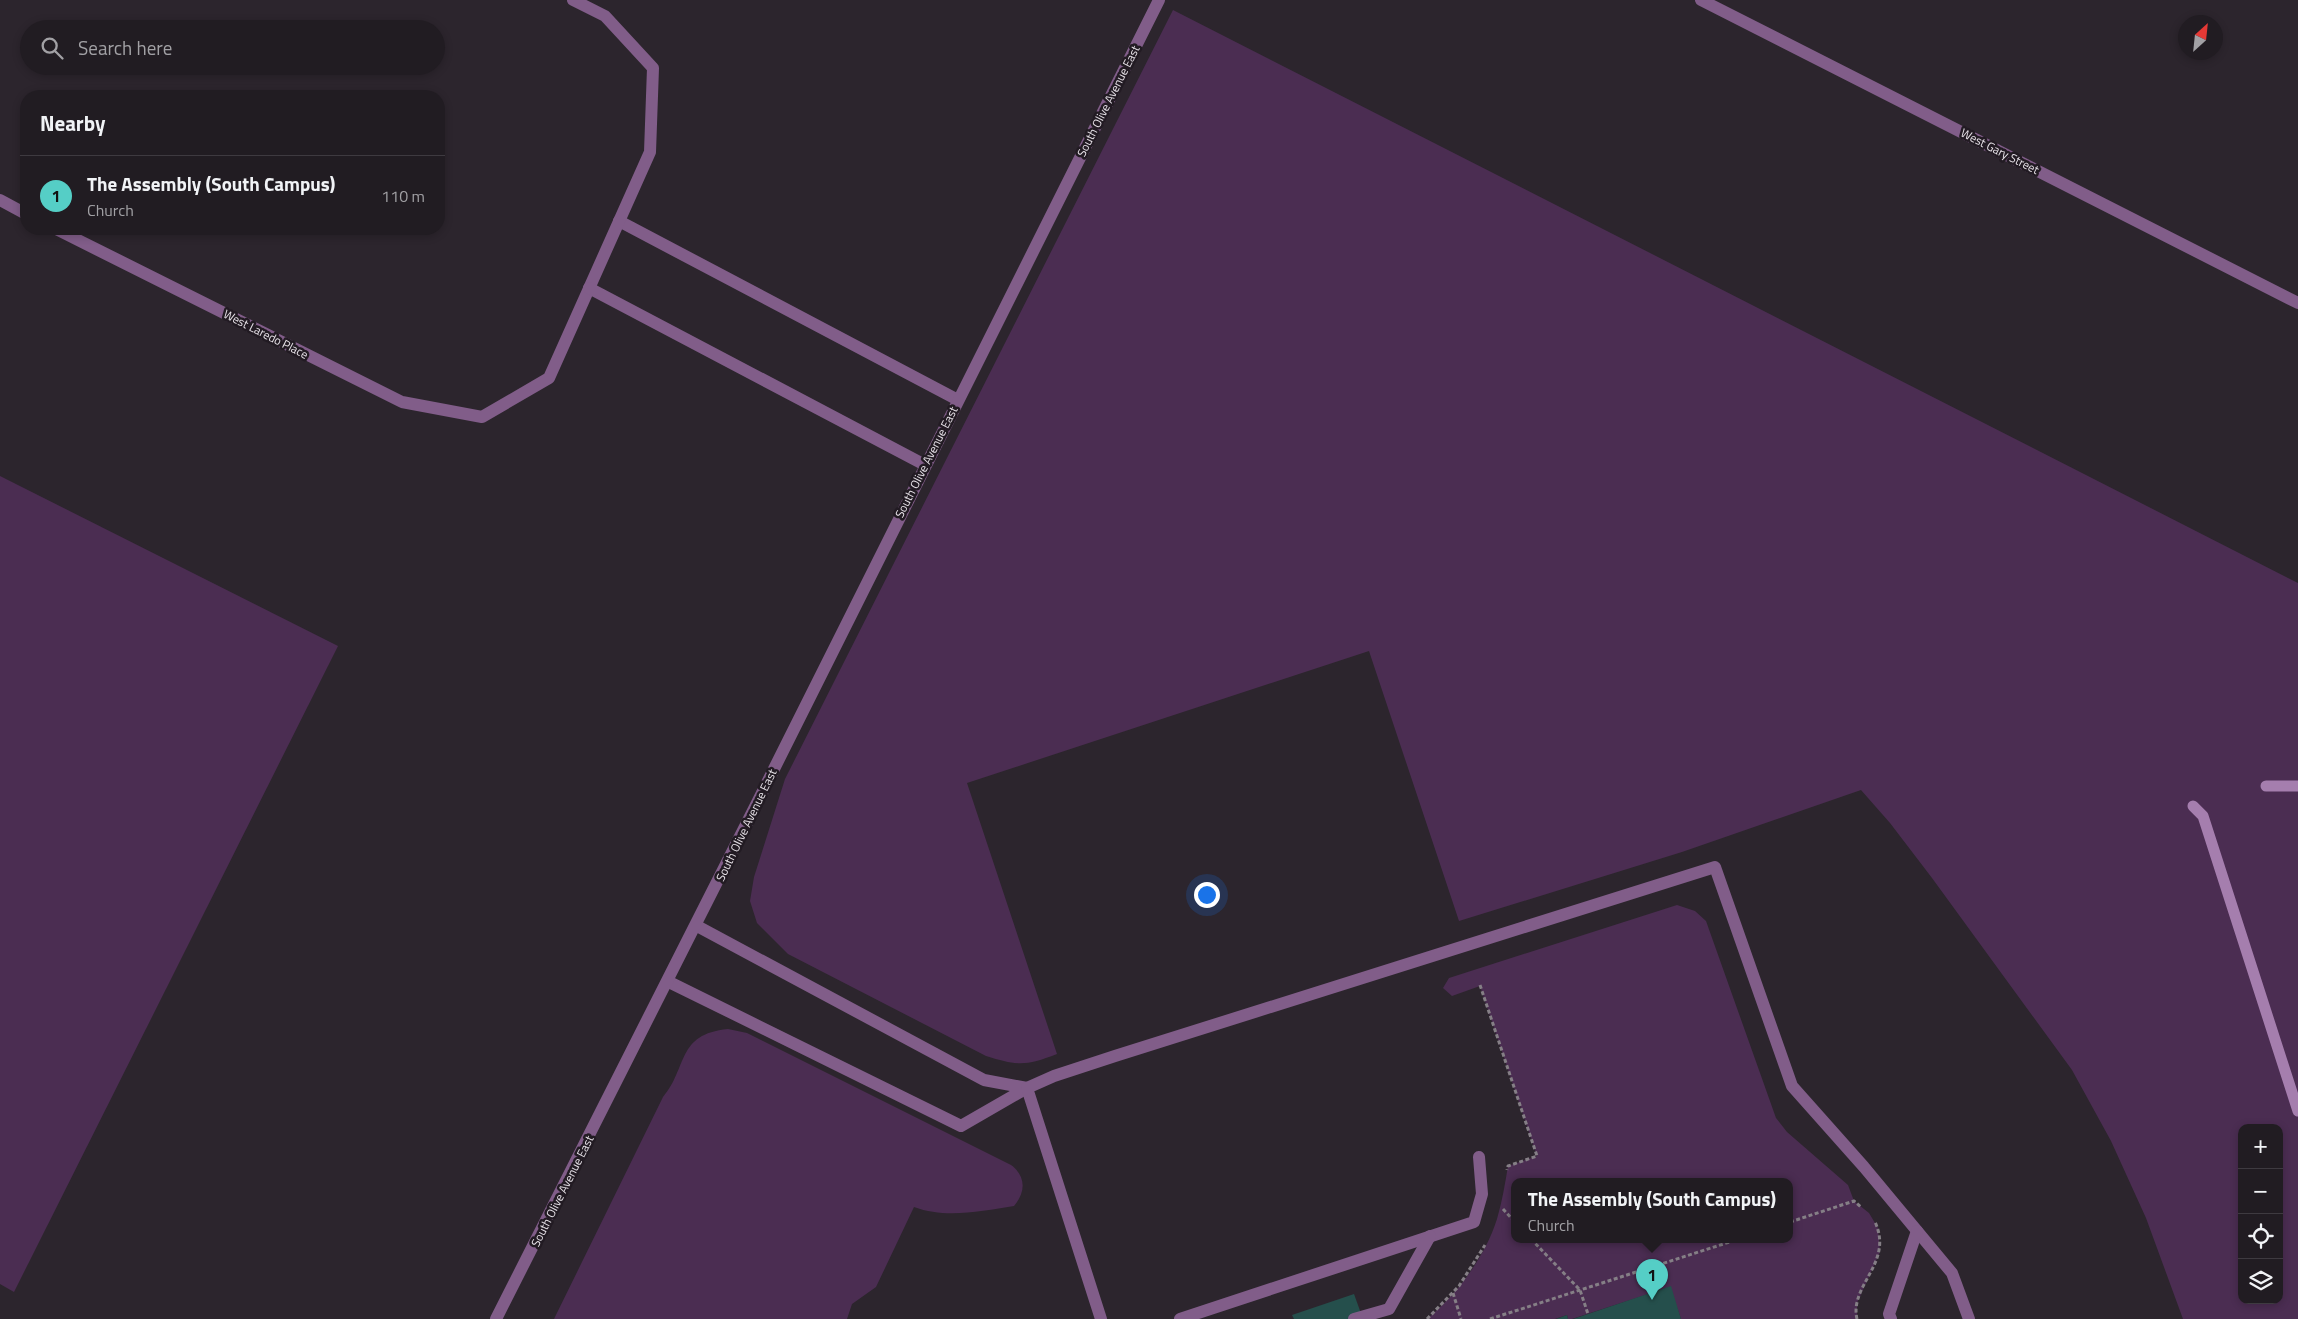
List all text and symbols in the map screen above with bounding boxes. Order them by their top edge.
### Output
north arrow [2178,15,2223,60]
search box [20,20,445,75]
text: Search here [78,33,172,62]
icon: search [38,34,66,62]
street label: South Olive Avenue East [1072,41,1145,160]
text: Nearby [40,107,105,139]
street label: West Gary Street [1957,123,2043,179]
text: The Assembly (South Campus) [87,169,335,198]
text: 1 [52,184,60,208]
text: 110 m [381,184,425,208]
text: Church [87,198,134,222]
street label: West Laredo Place [220,304,312,364]
street label: South Olive Avenue East [890,402,963,521]
street label: South Olive Avenue East [711,765,782,884]
your location [1194,882,1220,908]
map controls [2238,1124,2283,1304]
button: + [2238,1124,2283,1169]
street label: South Olive Avenue East [526,1131,599,1250]
button: − [2238,1169,2283,1214]
popup [1511,1178,1793,1243]
text: The Assembly (South Campus) [1528,1184,1776,1213]
text: Church [1528,1213,1575,1237]
button: locate [2238,1214,2283,1259]
pin: 1 [1636,1259,1668,1300]
button: layers [2238,1259,2283,1304]

